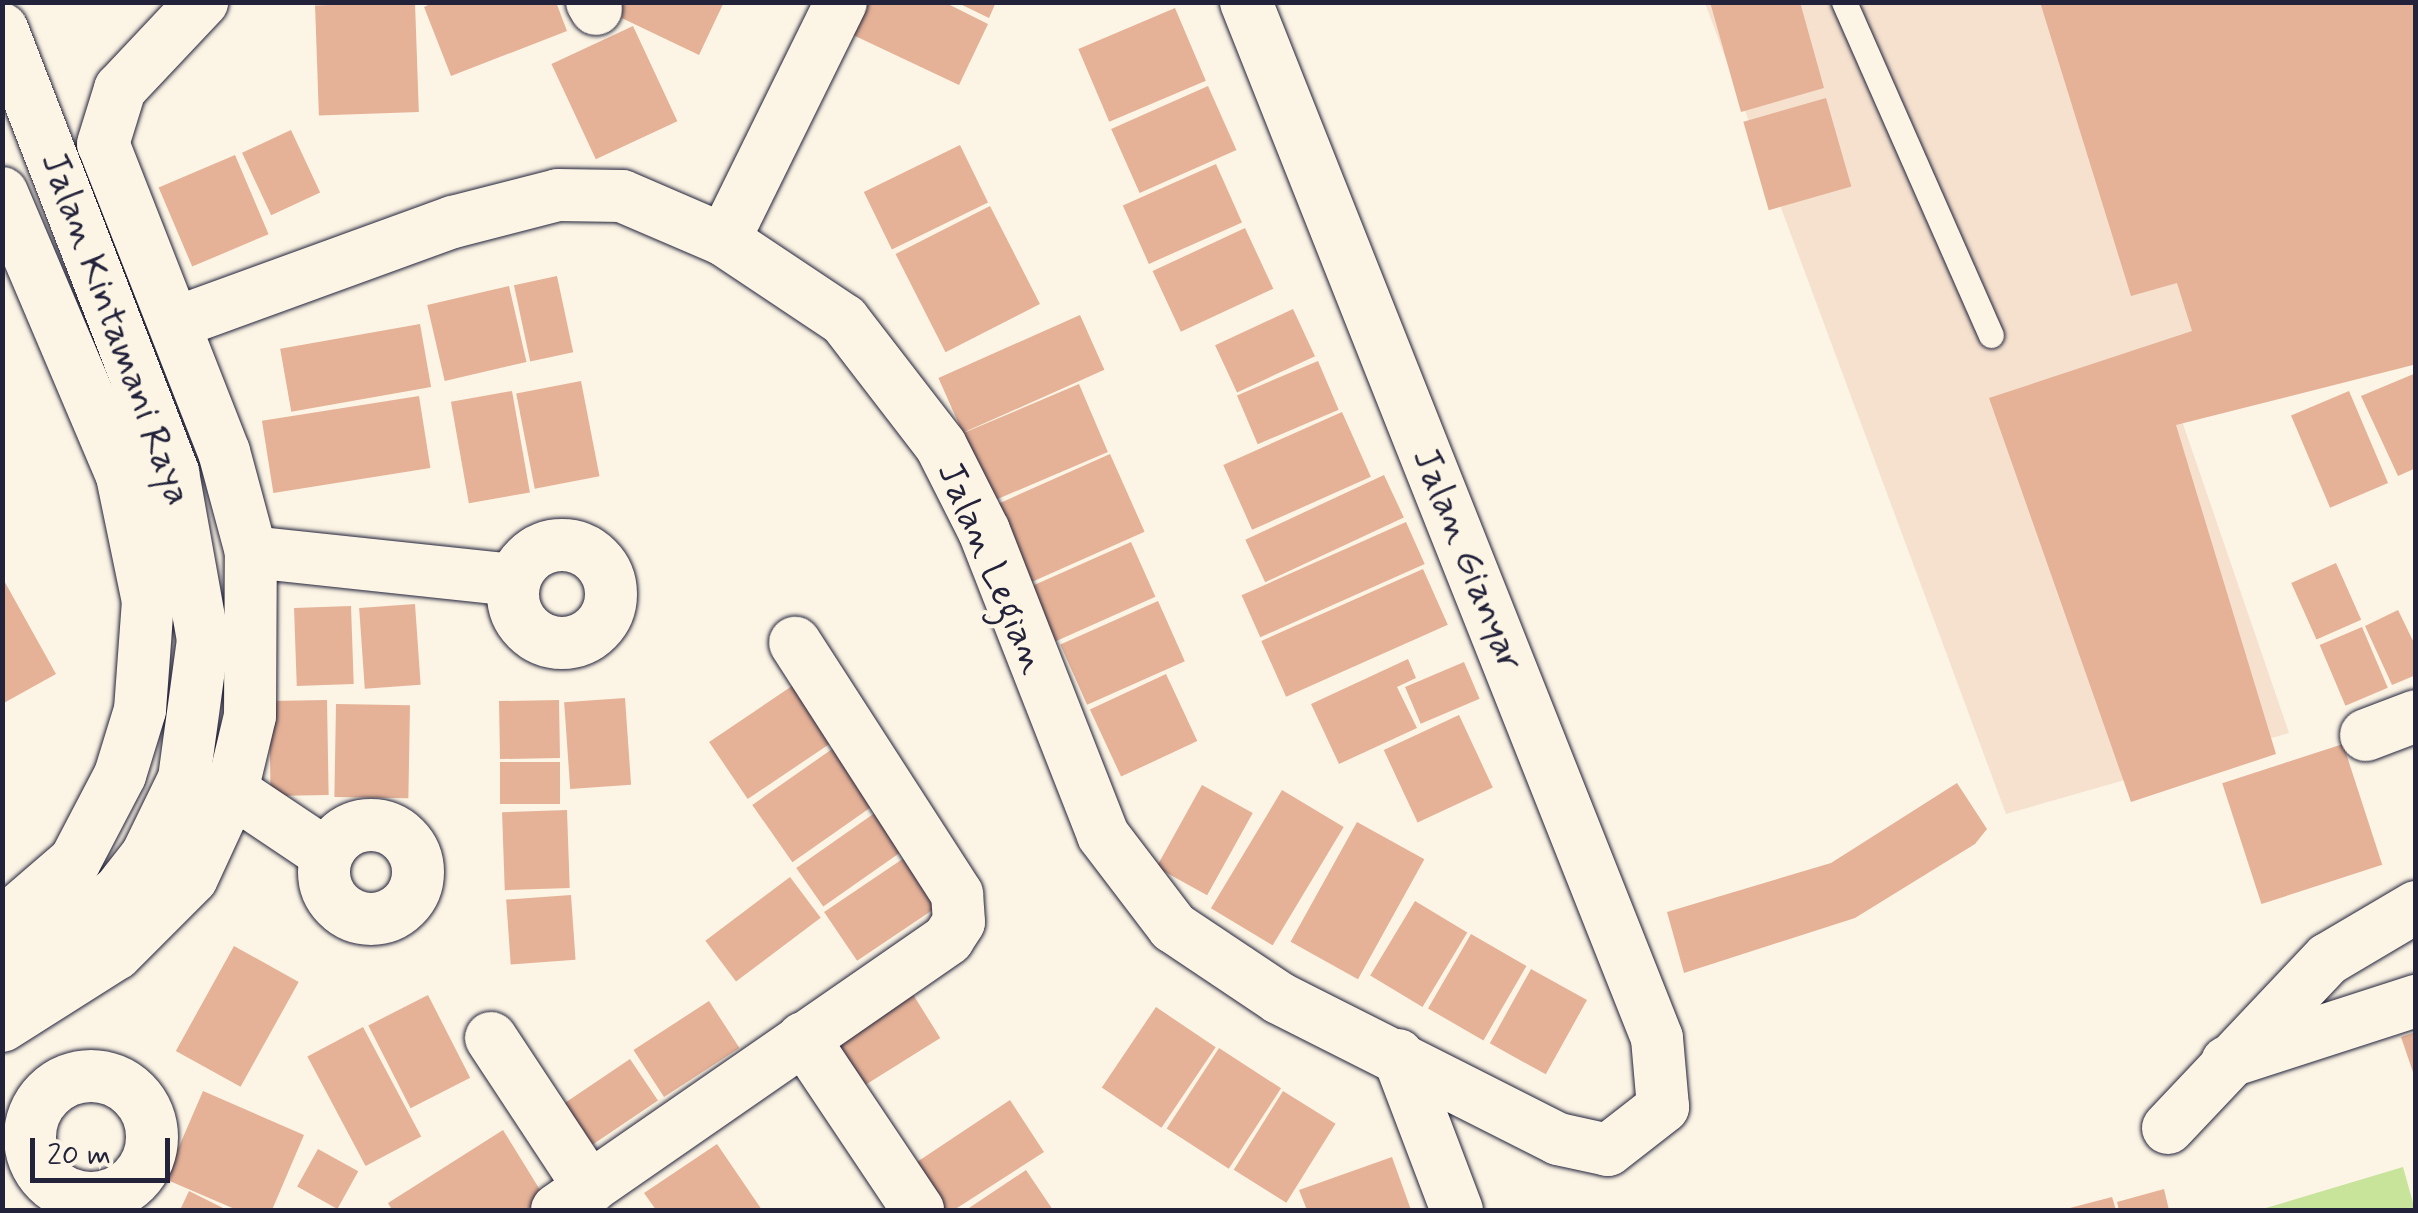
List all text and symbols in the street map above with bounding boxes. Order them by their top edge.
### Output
street label: Jalan Kintamani Raya [30,145,200,513]
street label: Jalan Gianyar [1401,441,1533,679]
street label: Jalan Legian [925,453,1057,683]
scale bar [35,1118,175,1180]
text: 20 m [47,1136,111,1175]

